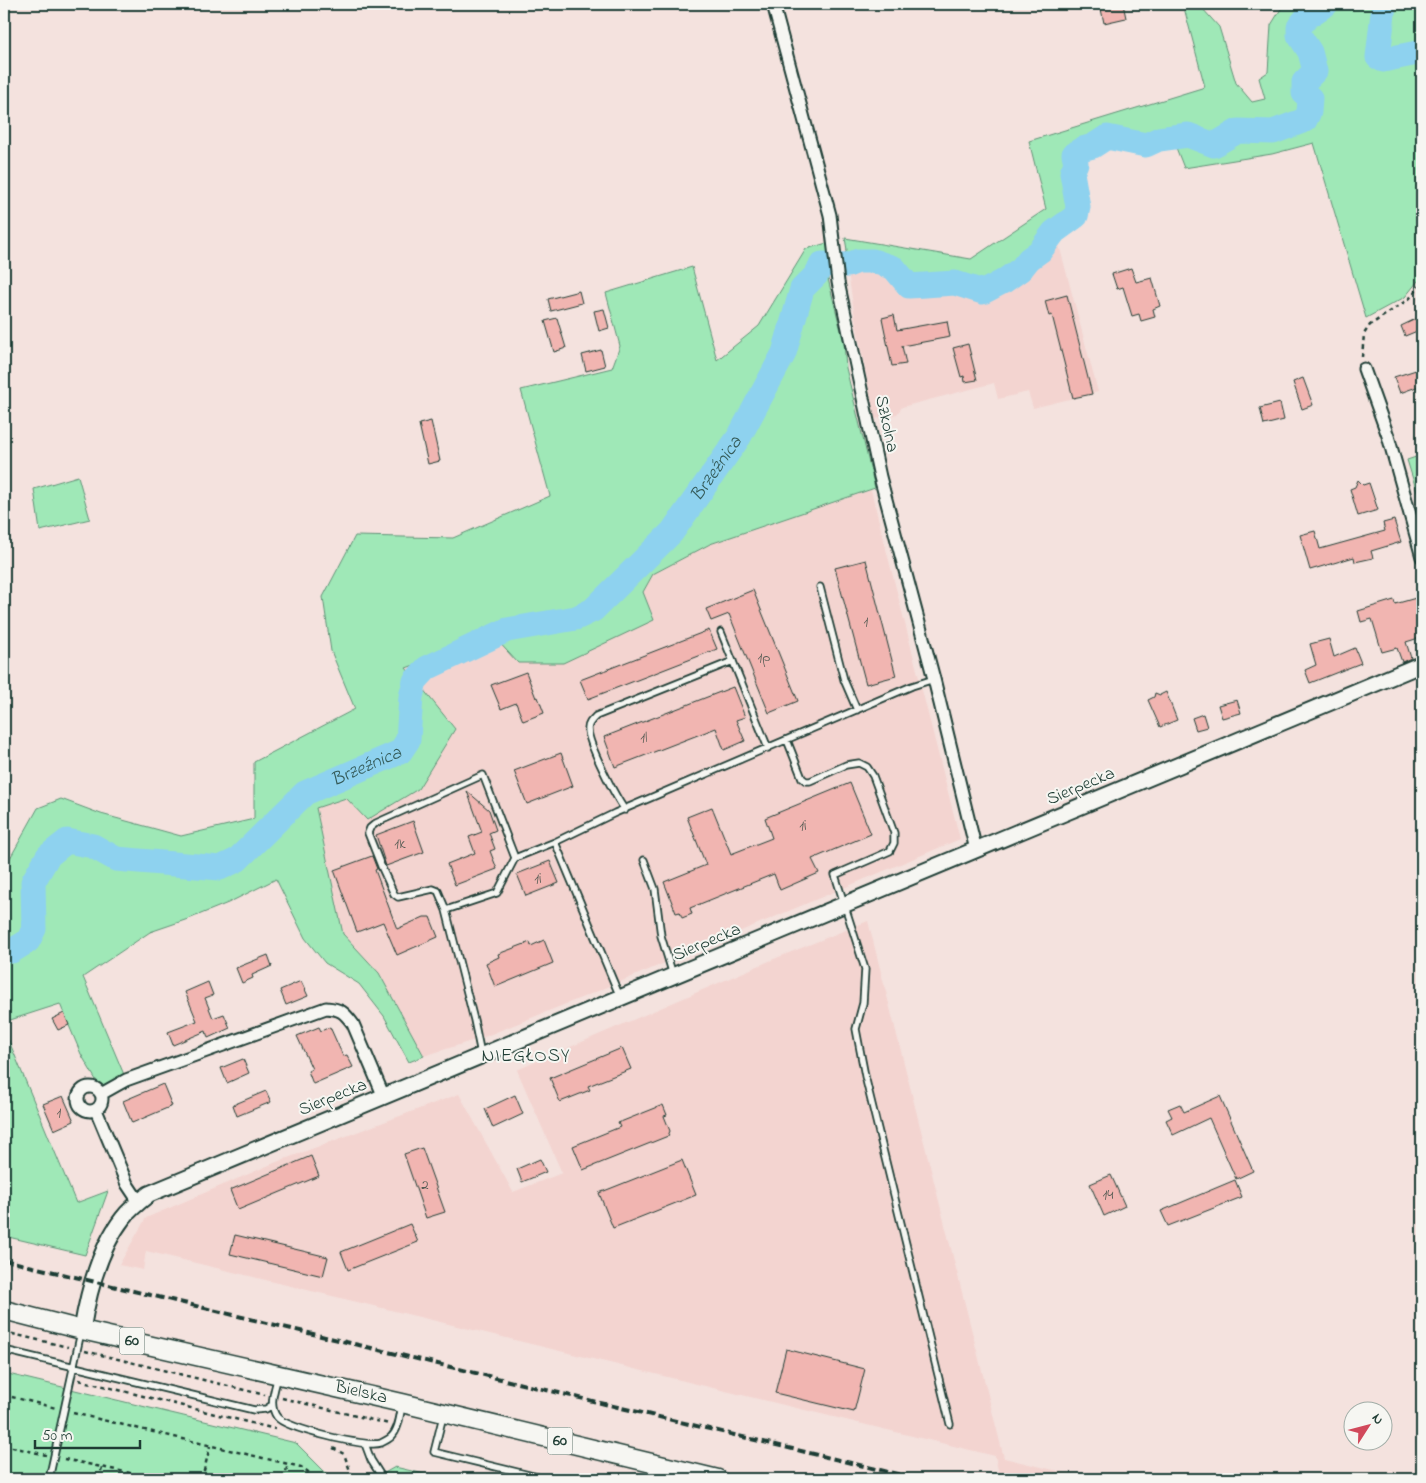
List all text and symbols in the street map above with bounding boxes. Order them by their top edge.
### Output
street label: Szkolna [867,393,905,455]
water label: Brzeźnica [684,430,749,507]
house number: 1 [864,611,869,633]
house number: 1p [758,647,770,669]
house number: 1l [640,727,648,749]
water label: Brzeźnica [327,739,407,794]
street label: Sierpecka [1043,761,1119,813]
house number: 1i [799,815,807,837]
house number: 1k [394,833,406,855]
house number: 1i [534,868,542,890]
street label: Sierpecka [669,917,745,969]
district label: NIEGŁOSY [481,1043,571,1070]
street label: Sierpecka [295,1072,371,1124]
house number: 1 [57,1102,62,1124]
house number: 2 [421,1174,429,1196]
house number: 14 [1103,1184,1113,1206]
road number: 60 [120,1328,144,1354]
street label: Bielska [331,1374,390,1412]
north arrow [1344,1400,1394,1450]
text: N [1366,1409,1389,1429]
scale bar [35,1418,140,1450]
text: 50 m [42,1425,73,1447]
road number: 60 [548,1428,572,1454]

